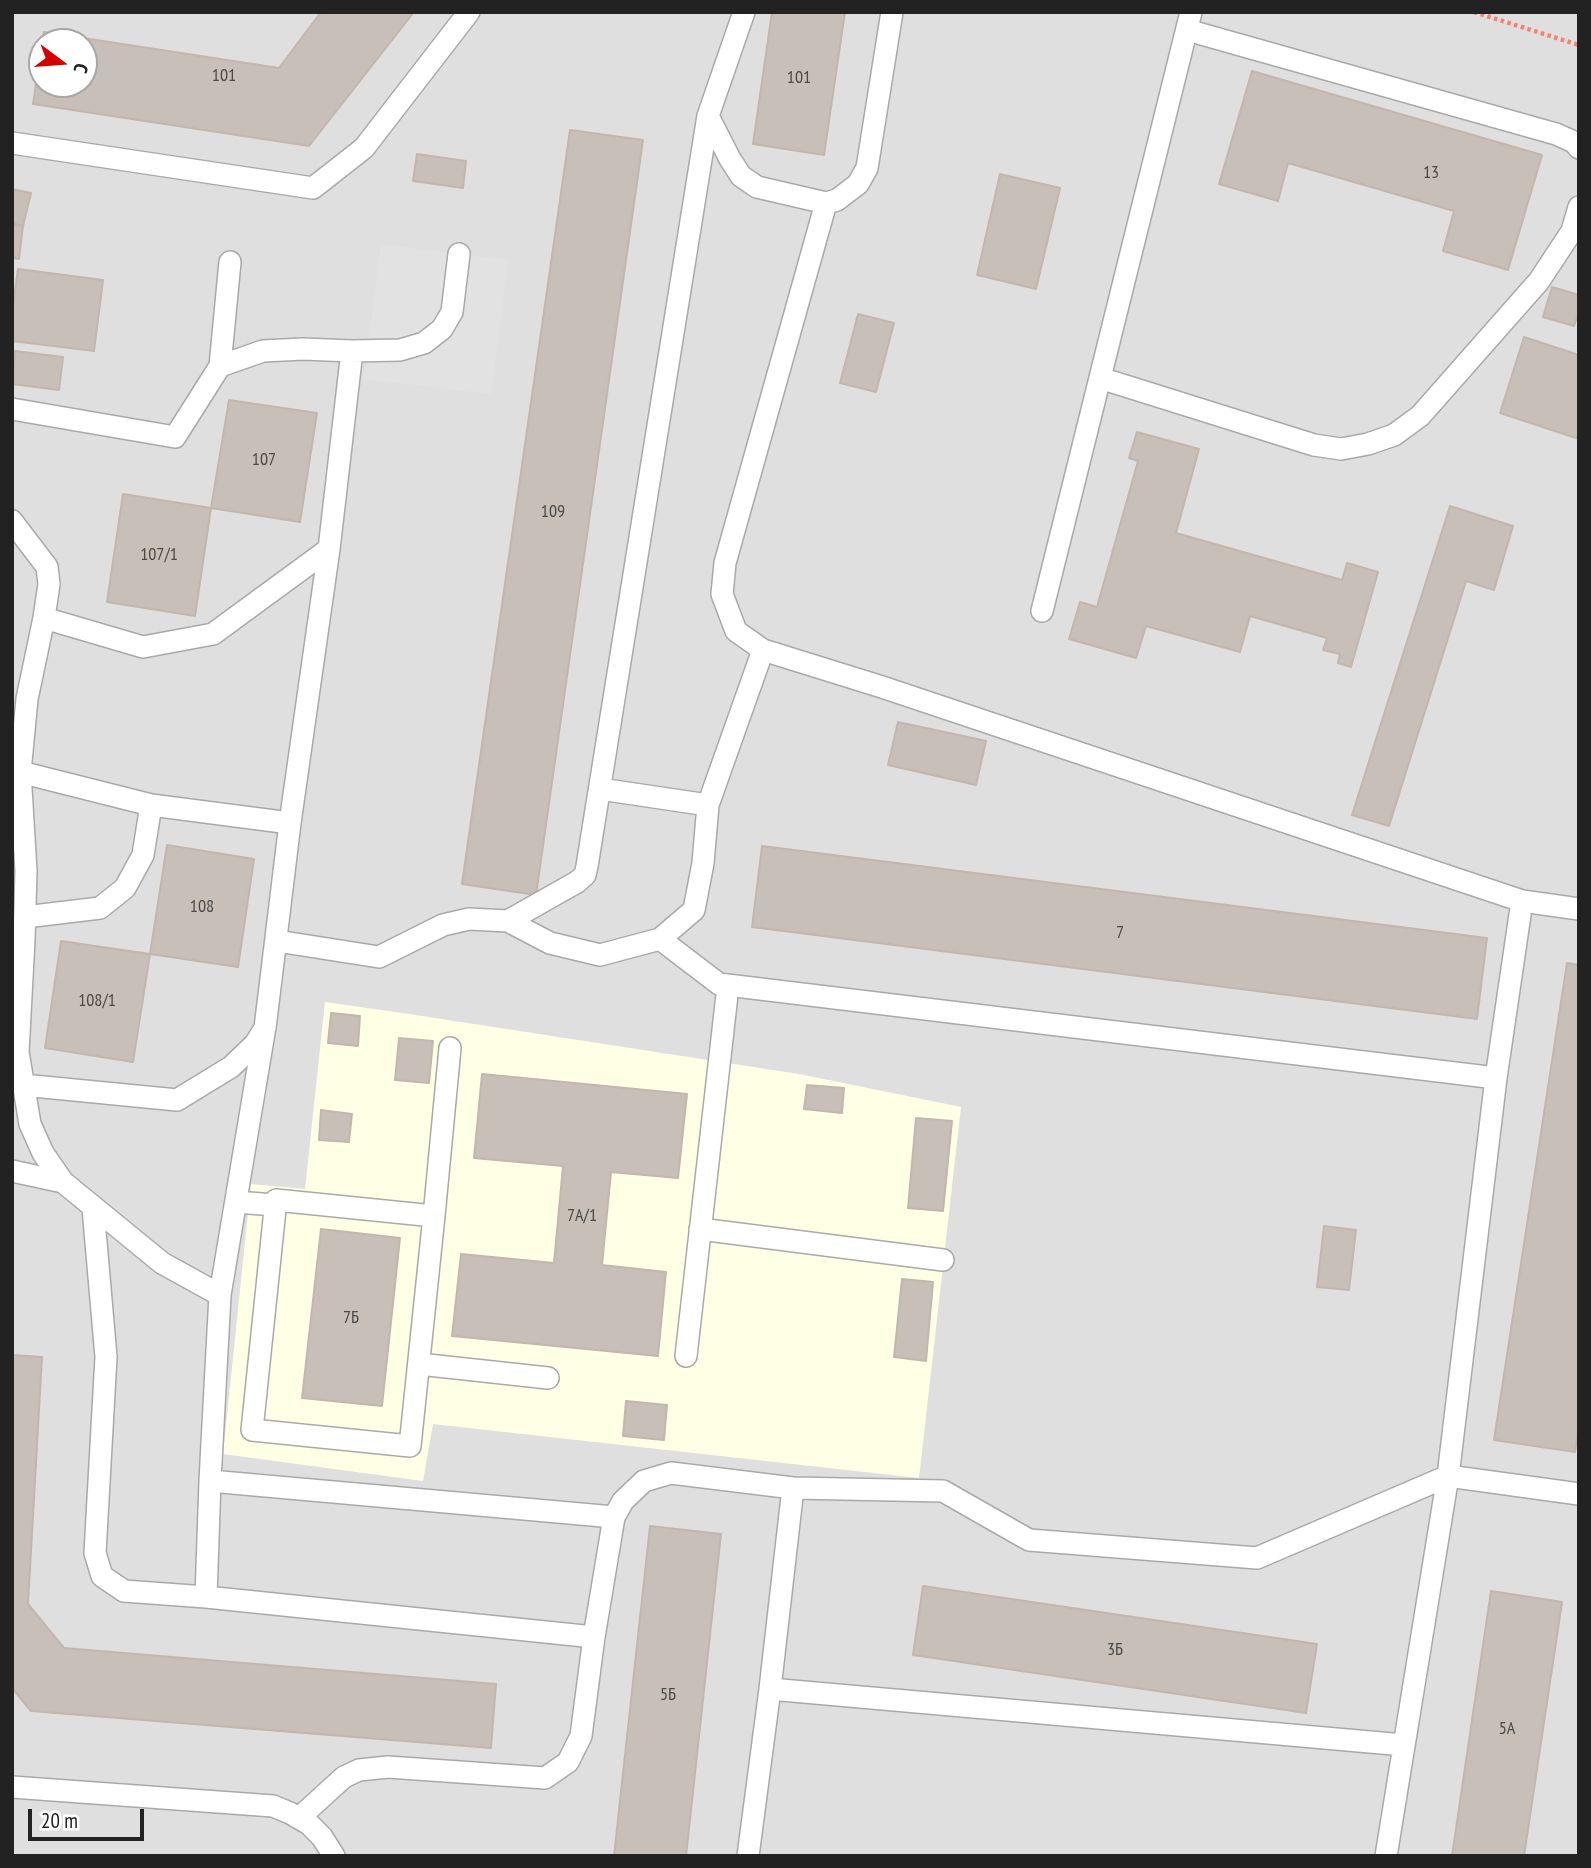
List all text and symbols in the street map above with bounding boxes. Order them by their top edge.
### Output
north arrow [28,28,98,98]
text: С [69,61,94,76]
house number: 101 [212,65,236,87]
house number: 101 [787,67,811,89]
house number: 13 [1423,162,1439,184]
house number: 107 [252,449,276,471]
house number: 109 [541,501,565,523]
house number: 107/1 [140,544,178,566]
house number: 108 [190,896,214,918]
house number: 7 [1116,922,1124,944]
house number: 108/1 [78,990,116,1012]
house number: 7А/1 [567,1205,597,1227]
house number: 7Б [343,1307,359,1329]
house number: 3Б [1107,1639,1123,1661]
house number: 5Б [660,1684,676,1706]
house number: 5А [1499,1718,1515,1740]
scale bar [32,1794,147,1838]
text: 20 m [41,1807,78,1834]

